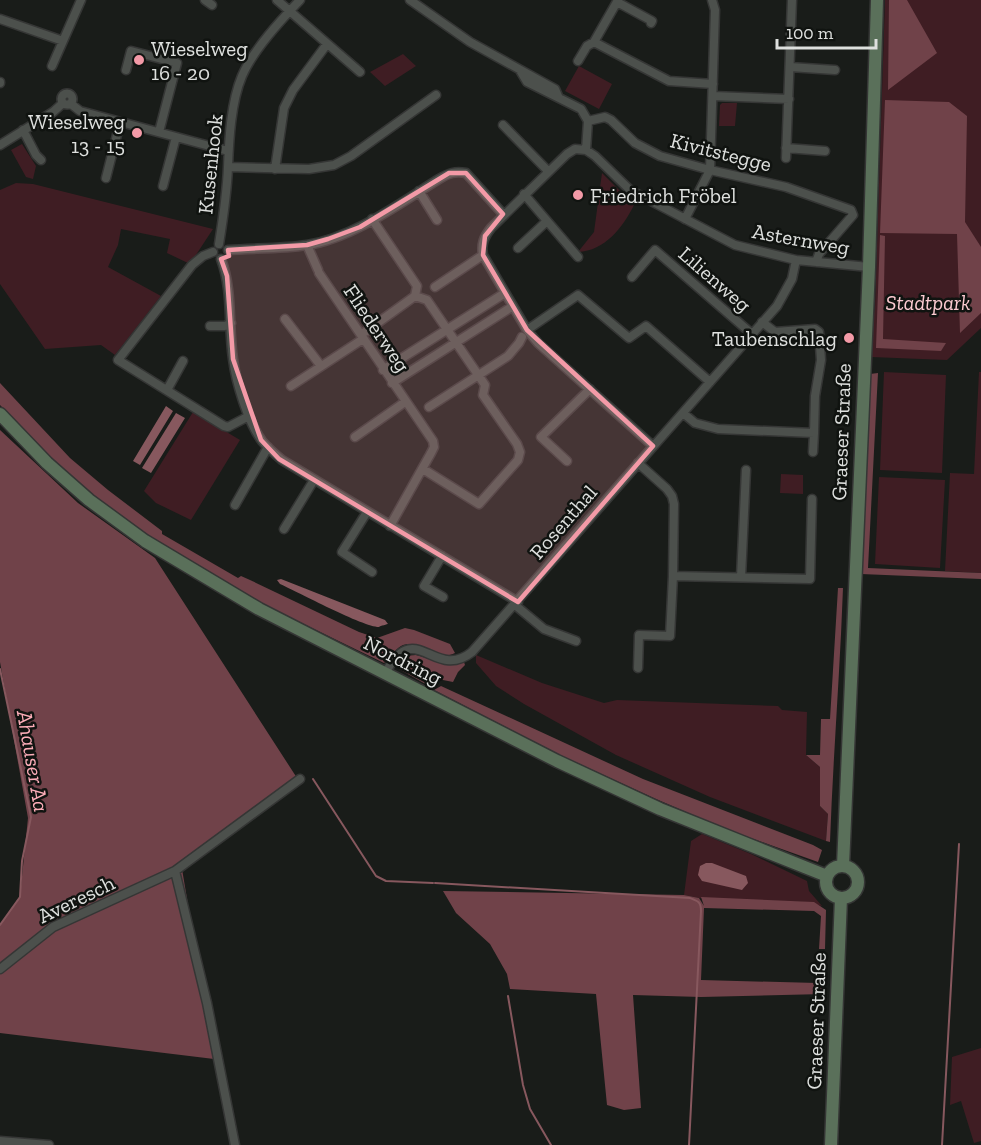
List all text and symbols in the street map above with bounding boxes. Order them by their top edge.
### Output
scale bar [777,12,876,50]
text: 100 m [786,22,834,44]
place label: Wieselweg 16 - 20 [151,36,248,85]
marker: Wieselweg 16 - 20 [132,53,146,67]
place label: Wieselweg 13 - 15 [28,109,125,158]
street label: Kusenhook [192,113,228,215]
marker: Wieselweg 13 - 15 [130,126,144,140]
street label: Kivitstegge [668,127,774,177]
place label: Friedrich Fröbel [590,183,737,208]
marker: Friedrich Fröbel [571,188,585,202]
street label: Asternweg [750,218,852,260]
street label: Lilienweg [674,241,757,317]
street label: Fliederweg [339,279,416,377]
park label: Stadtpark [886,290,970,315]
place label: Taubenschlag [712,326,837,351]
marker: Taubenschlag [842,331,856,345]
street label: Graeser Straße [826,363,856,501]
street label: Rosenthal [524,480,602,564]
street label: Nordring [360,630,447,691]
water label: Ahauser Aa [11,707,55,814]
street label: Averesch [34,870,119,928]
street label: Graeser Straße [801,952,831,1090]

